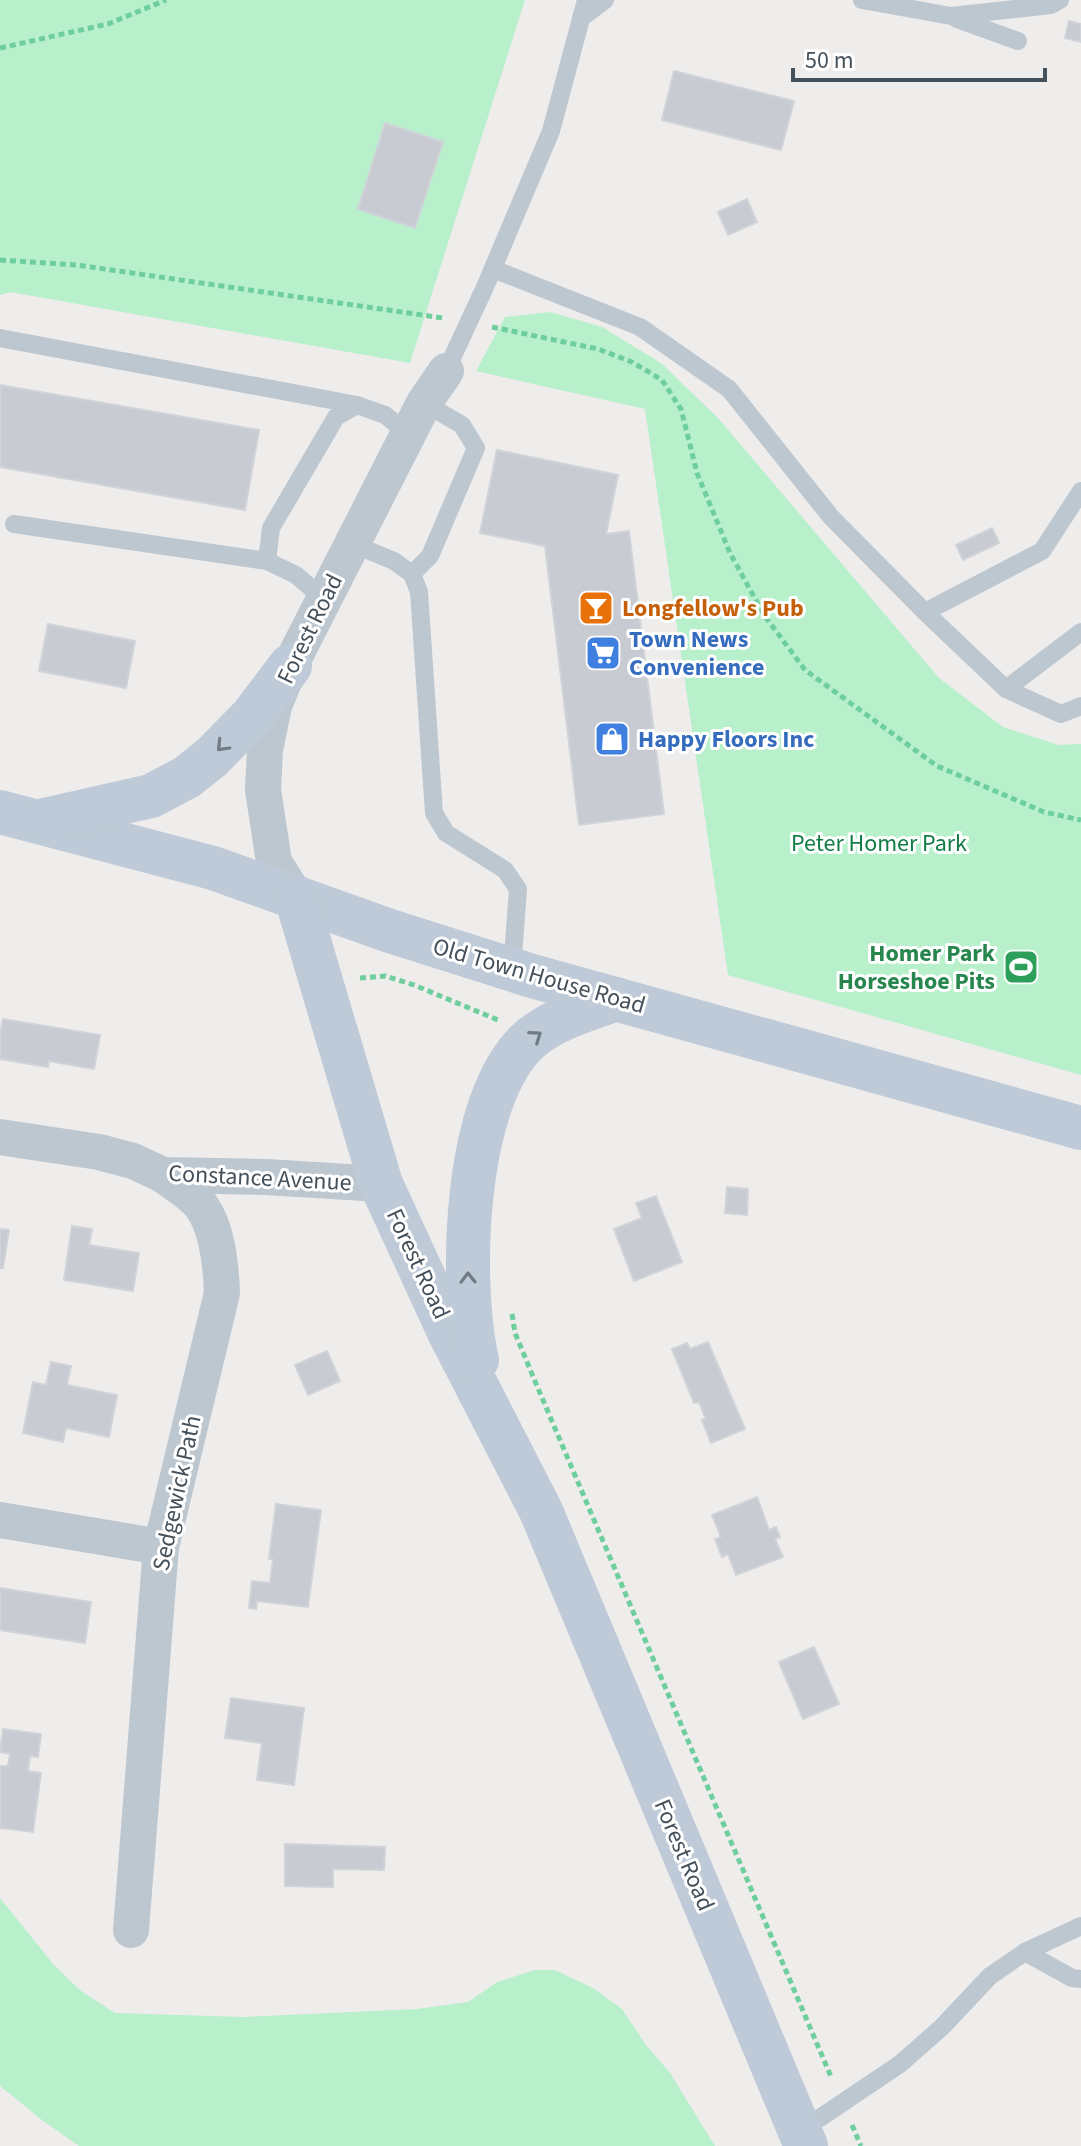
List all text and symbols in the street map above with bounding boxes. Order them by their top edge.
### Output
scale bar [793,32,1045,82]
text: 50 m [805,43,854,78]
street label: Forest Road [268,568,352,690]
bar icon: Longfellow's Pub [577,589,615,627]
place label: Longfellow's Pub [622,591,804,626]
place label: Town News Convenience [629,622,764,685]
supermarket icon: Town News Convenience [584,634,622,672]
shop icon: Happy Floors Inc [593,720,631,758]
place label: Happy Floors Inc [638,722,814,757]
one-way arrow [217,737,231,751]
park label: Peter Homer Park [791,826,967,861]
street label: Old Town House Road [429,929,649,1023]
place label: Homer Park Horseshoe Pits [838,936,996,999]
sports icon: Homer Park Horseshoe Pits [1002,948,1040,986]
one-way arrow [527,1031,542,1046]
street label: Constance Avenue [168,1156,352,1200]
street label: Forest Road [377,1203,459,1325]
one-way arrow [459,1271,477,1284]
street label: Sedgewick Path [143,1412,211,1574]
street label: Forest Road [645,1794,723,1916]

